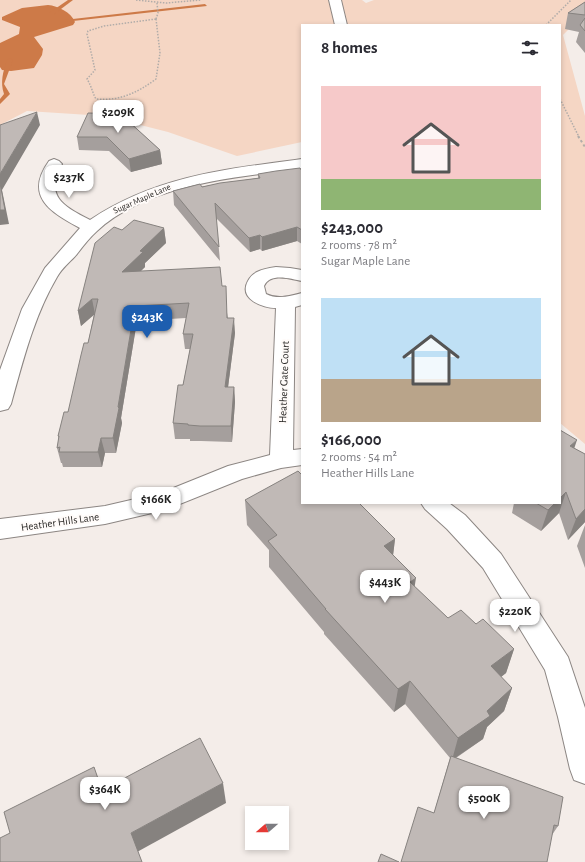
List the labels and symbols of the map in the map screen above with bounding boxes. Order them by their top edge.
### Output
pin: $209K [90,100,146,134]
pin: $237K [41,165,97,199]
street label: Sugar Maple Lane [112,182,172,216]
pin: $243K [119,305,175,339]
street label: Heather Gate Court [277,340,291,423]
pin: $166K [128,487,184,521]
street label: Heather Hills Lane [20,511,100,533]
pin: $443K [357,570,413,604]
pin: $220K [487,599,543,633]
pin: $364K [77,777,133,811]
pin: $500K [456,786,512,820]
north arrow [245,806,289,850]

